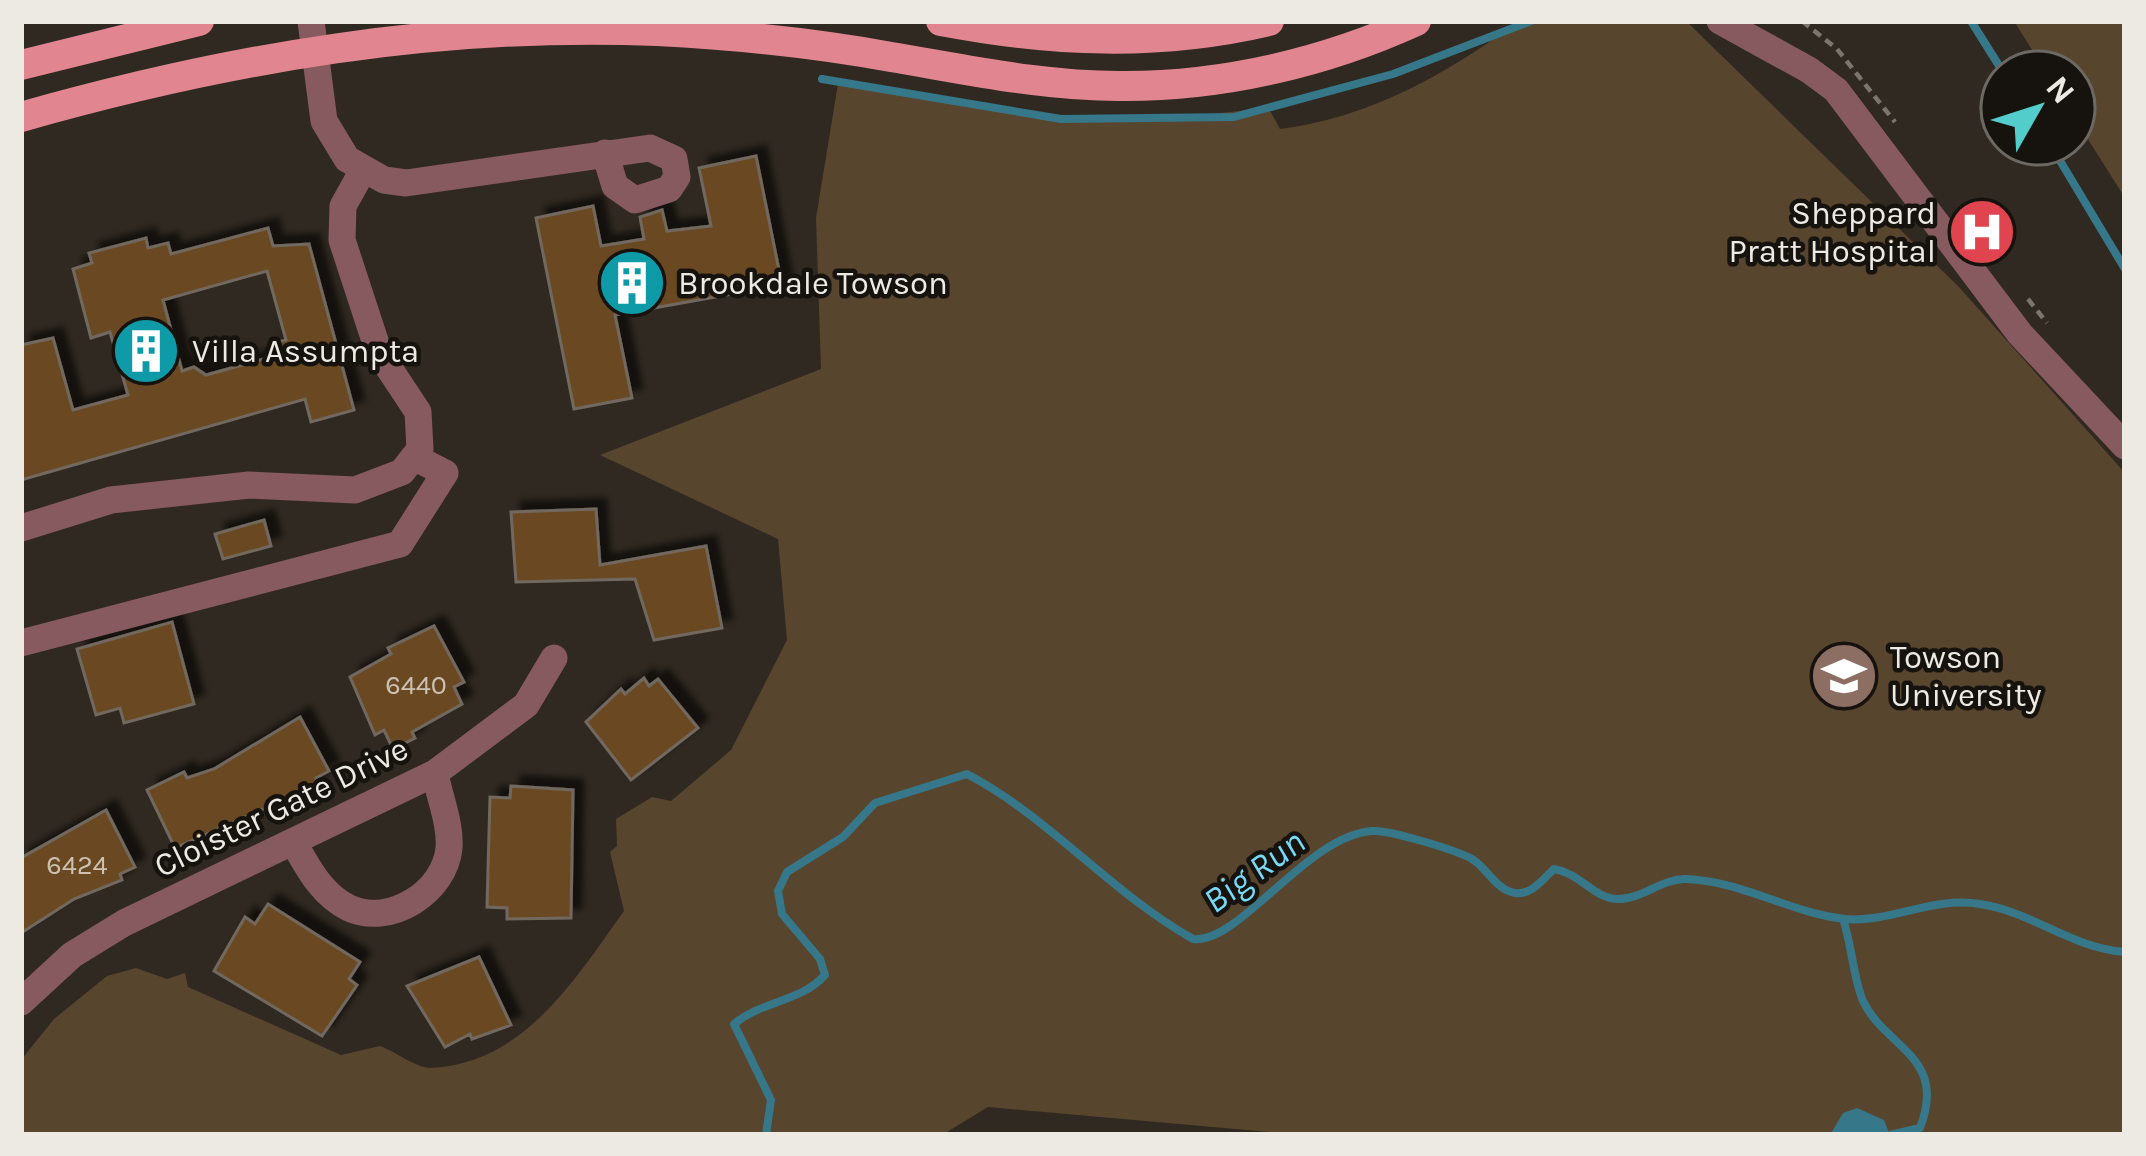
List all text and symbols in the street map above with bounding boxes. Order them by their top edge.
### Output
north arrow [1978,48,2098,168]
text: N [2038,69,2083,111]
place label: Sheppard Pratt Hospital [1729,194,1936,270]
hospital icon: Sheppard Pratt Hospital [1947,197,2017,267]
building icon: Brookdale Towson [597,248,667,318]
place label: Brookdale Towson [678,264,948,302]
building icon: Villa Assumpta [111,316,181,386]
place label: Villa Assumpta [192,332,419,370]
place label: Towson University [1890,638,2042,714]
school or university icon: Towson University [1809,641,1879,711]
house number: 6440 [385,669,447,701]
street label: Cloister Gate Drive [148,729,414,885]
water label: Big Run [1195,820,1313,922]
house number: 6424 [46,849,108,881]

